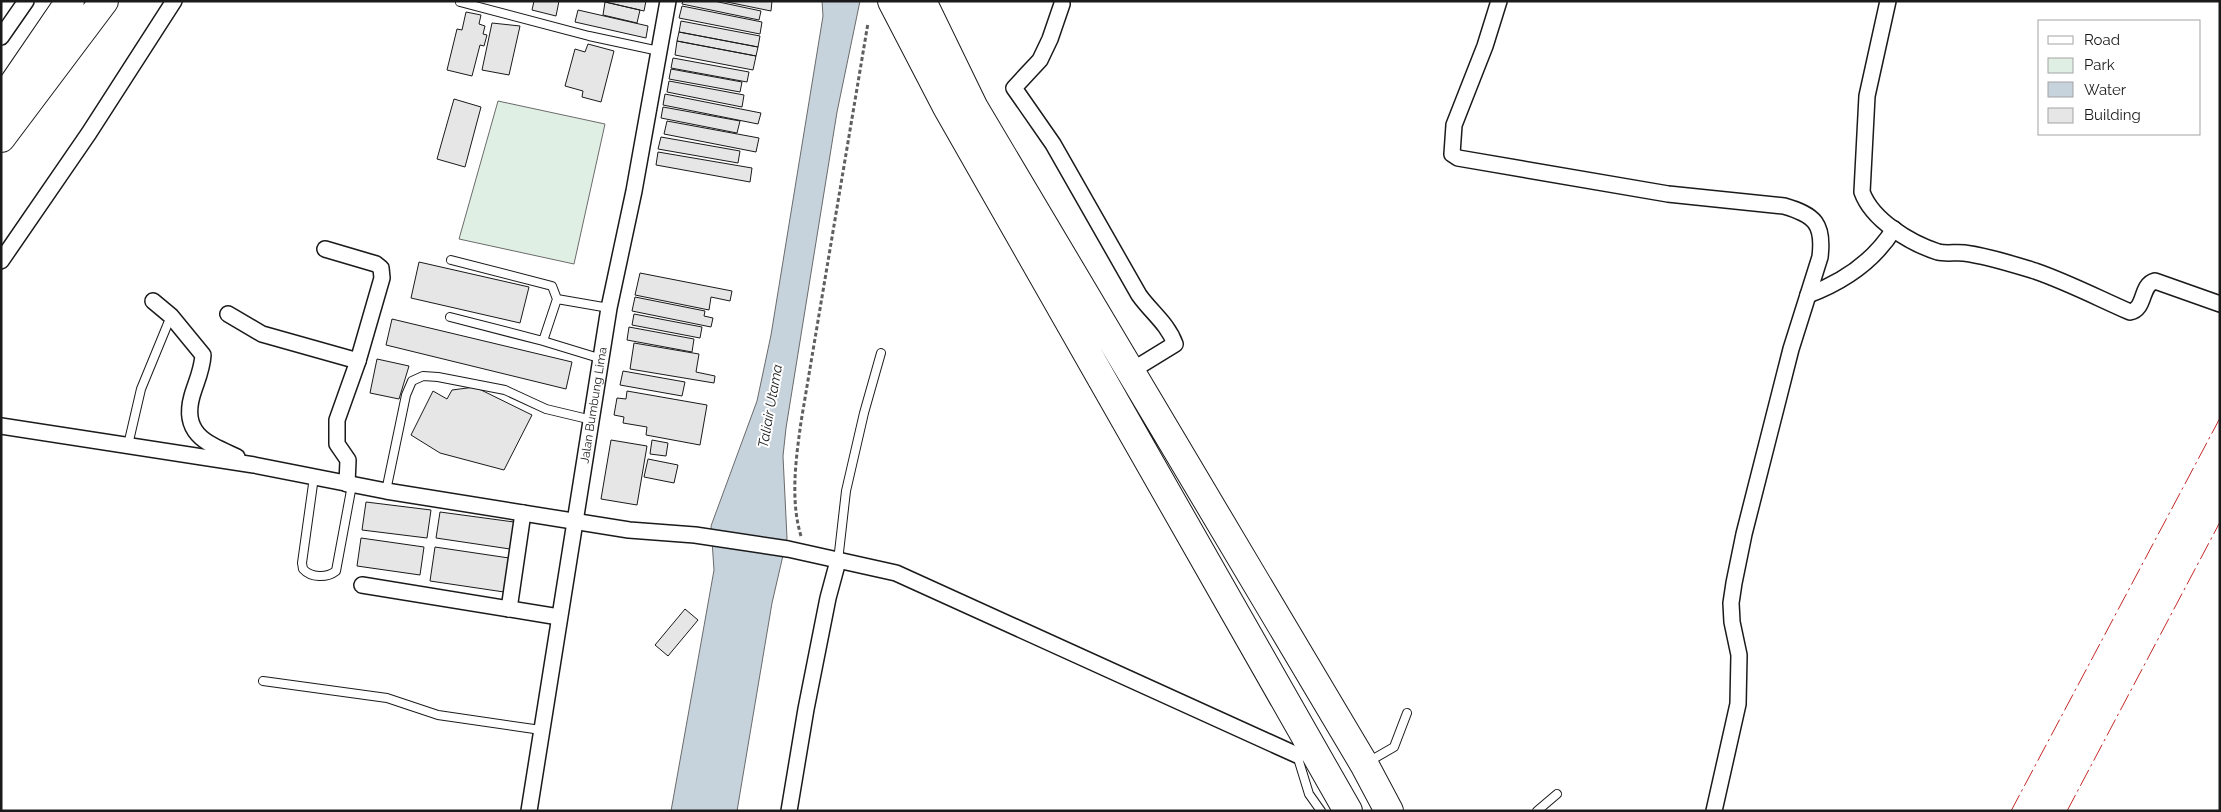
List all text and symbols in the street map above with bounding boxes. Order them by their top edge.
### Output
legend [2038,20,2201,135]
text: Road [2084,31,2120,49]
text: Park [2084,56,2115,74]
text: Water [2084,81,2127,99]
text: Building [2084,106,2141,124]
street label: Jalan Bumbung Lima [577,346,610,464]
water label: Taliair Utama [755,363,785,449]

